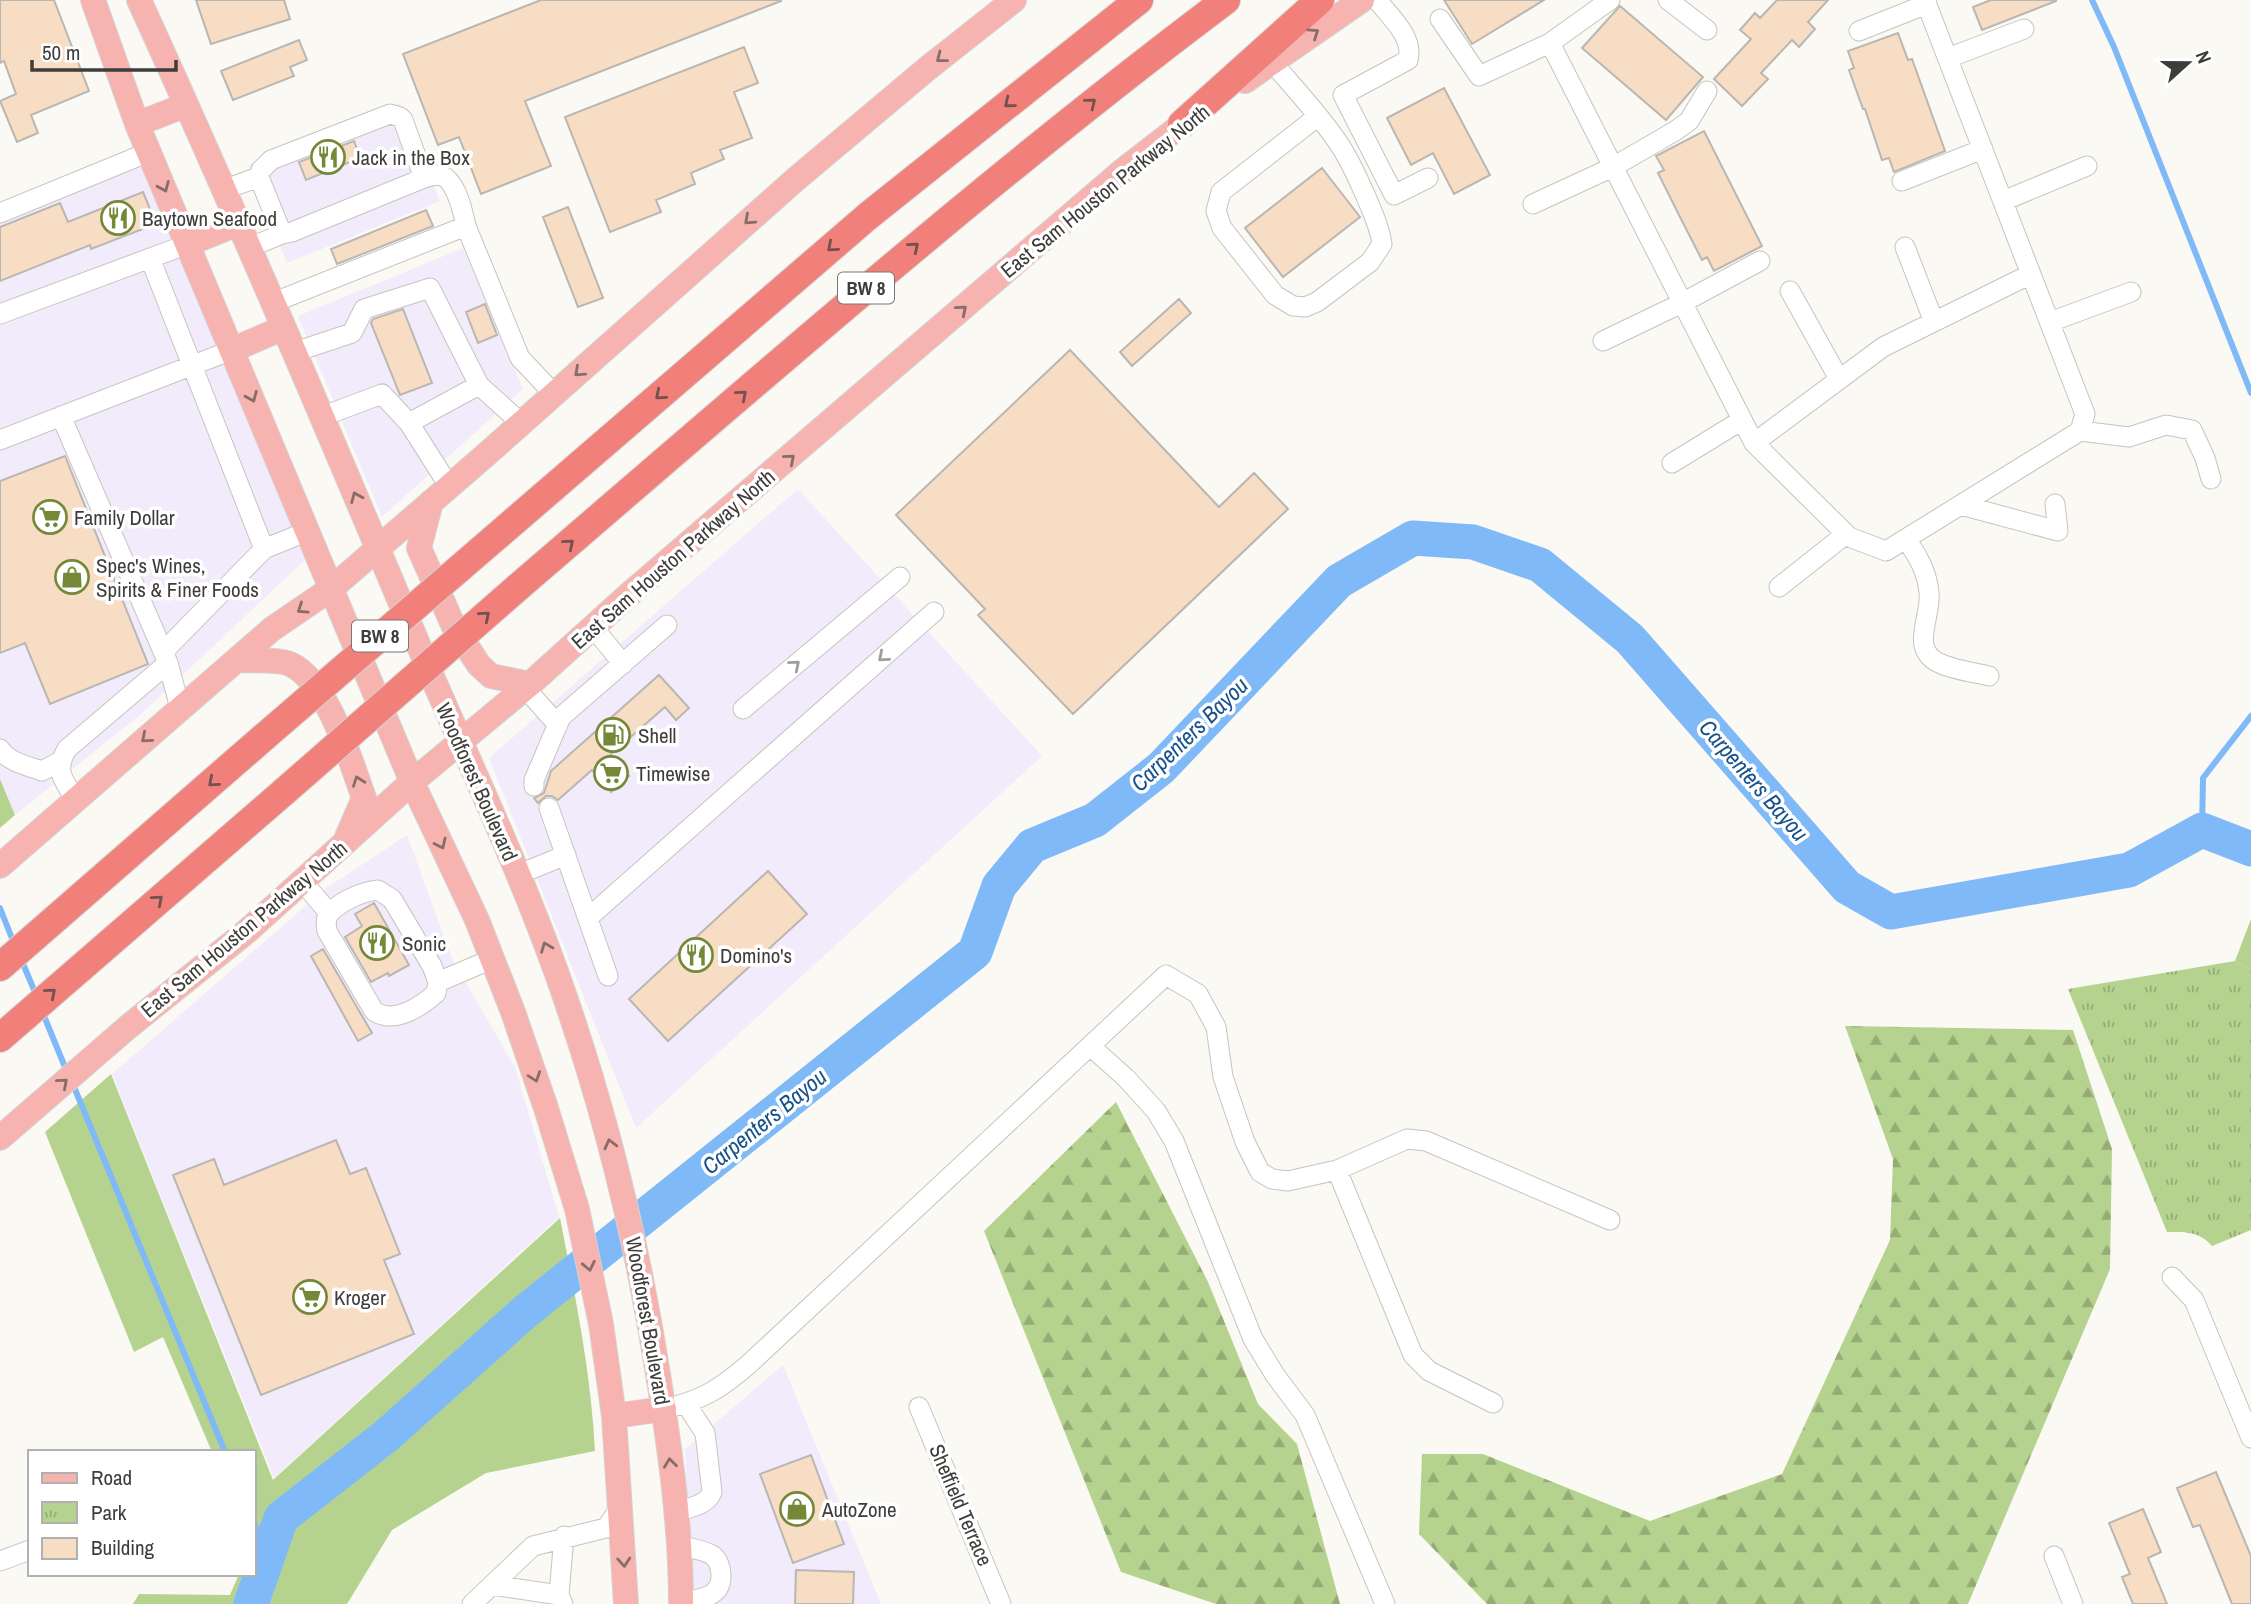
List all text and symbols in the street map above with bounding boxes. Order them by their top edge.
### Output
scale bar [32,28,175,72]
north arrow [2153,28,2223,98]
one-way arrow [1306,29,1319,41]
text: 50 m [42,38,80,67]
text: N [2190,47,2218,67]
one-way arrow [937,49,949,62]
one-way arrow [1004,95,1017,107]
street label: East Sam Houston Parkway North [994,98,1216,284]
one-way arrow [1083,99,1095,112]
restaurant icon: Jack in the Box [309,138,347,176]
place label: Jack in the Box [352,143,470,172]
one-way arrow [155,181,169,193]
restaurant icon: Baytown Seafood [99,199,137,237]
place label: Baytown Seafood [142,204,277,233]
one-way arrow [744,212,757,225]
one-way arrow [828,239,841,251]
one-way arrow [906,243,919,255]
road number: BW 8 [838,272,894,304]
one-way arrow [954,306,967,318]
one-way arrow [574,363,587,376]
one-way arrow [655,387,668,399]
one-way arrow [243,390,257,402]
one-way arrow [733,391,746,403]
one-way arrow [781,455,794,467]
street label: East Sam Houston Parkway North [565,462,781,656]
one-way arrow [350,492,364,504]
supermarket icon: Family Dollar [31,498,69,536]
place label: Family Dollar [74,503,175,532]
one-way arrow [561,540,574,552]
place label: Spec's Wines, Spirits & Finer Foods [96,551,259,604]
shop icon: Spec's Wines, Spirits & Finer Foods [53,558,91,596]
one-way arrow [297,600,310,613]
one-way arrow [477,612,490,624]
road number: BW 8 [352,621,408,652]
one-way arrow [878,649,891,661]
one-way arrow [787,661,800,673]
water label: Carpenters Bayou [1124,670,1254,798]
street label: Woodforest Boulevard [429,698,525,866]
water label: Carpenters Bayou [1692,712,1816,848]
fuel station icon: Shell [594,716,632,754]
place label: Shell [638,721,676,750]
one-way arrow [141,730,154,742]
supermarket icon: Timewise [592,754,630,792]
place label: Timewise [636,759,710,788]
one-way arrow [208,774,221,786]
one-way arrow [352,776,366,788]
street label: East Sam Houston Parkway North [135,834,353,1024]
one-way arrow [433,837,447,849]
one-way arrow [150,896,163,908]
restaurant icon: Sonic [358,924,396,962]
place label: Sonic [402,929,446,958]
restaurant icon: Domino's [677,936,715,974]
place label: Domino's [720,941,792,970]
one-way arrow [540,942,554,954]
one-way arrow [43,989,56,1001]
water label: Carpenters Bayou [695,1061,833,1181]
one-way arrow [527,1070,541,1082]
one-way arrow [55,1079,68,1091]
one-way arrow [604,1138,618,1150]
street label: Woodforest Boulevard [619,1235,677,1407]
one-way arrow [580,1260,595,1272]
supermarket icon: Kroger [291,1278,329,1316]
place label: Kroger [334,1283,386,1312]
street label: Sheffield Terrace [922,1440,1000,1570]
legend [28,1450,256,1576]
one-way arrow [663,1457,678,1469]
text: Road [91,1463,132,1492]
shop icon: AutoZone [778,1490,816,1528]
place label: AutoZone [821,1495,897,1524]
text: Park [91,1498,127,1527]
text: Building [91,1533,155,1562]
one-way arrow [616,1557,631,1568]

